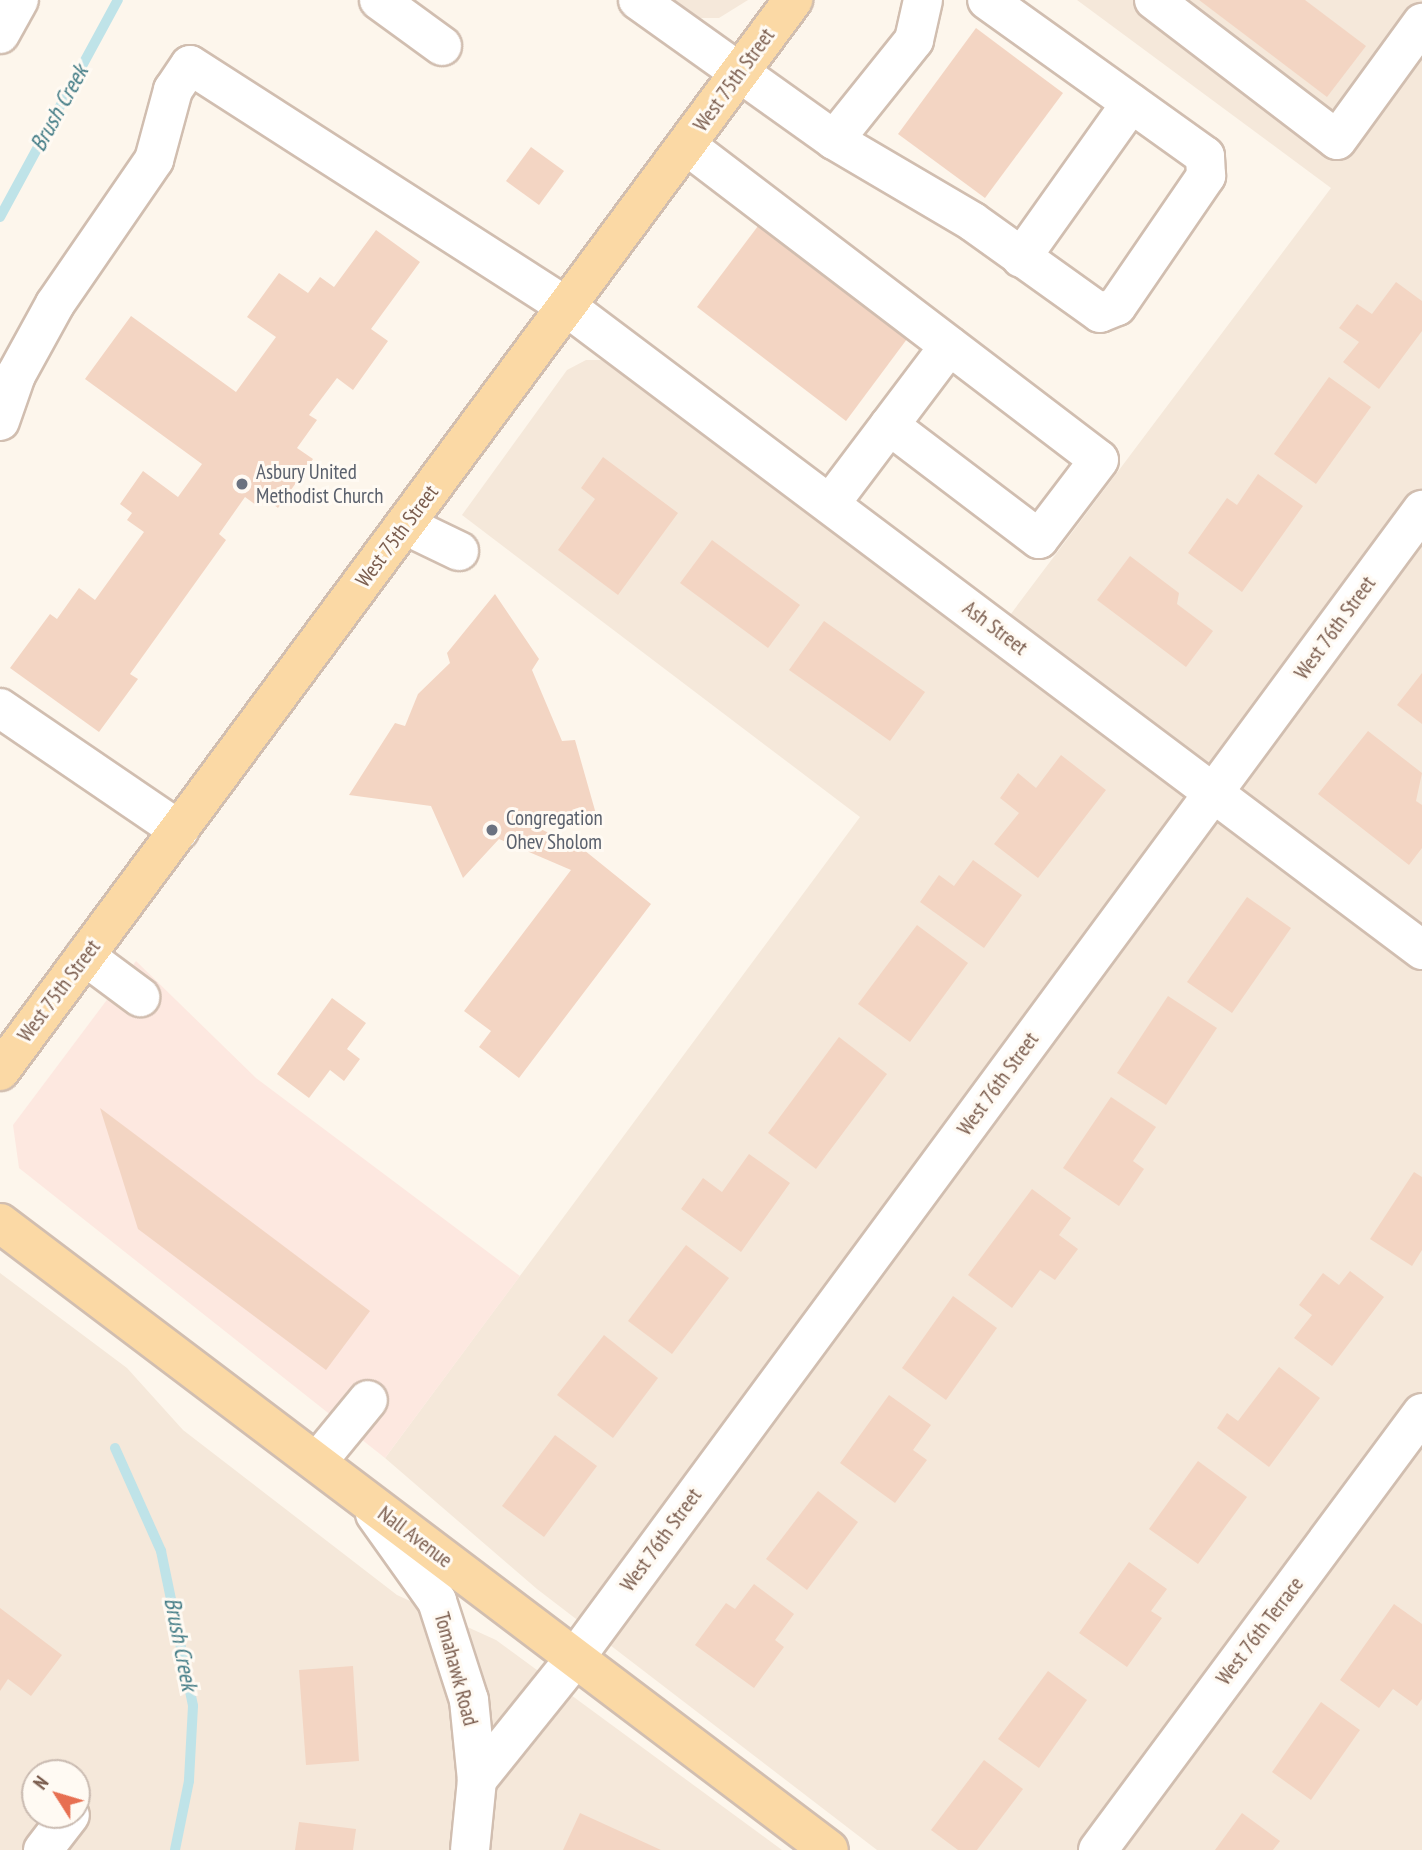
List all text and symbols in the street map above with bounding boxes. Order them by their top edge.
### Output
street label: West 75th Street [688,24,780,136]
water label: Brush Creek [24,60,94,156]
place label: Asbury United Methodist Church [256,459,384,509]
marker: Asbury United Methodist Church [234,476,250,492]
street label: West 75th Street [350,480,444,592]
street label: West 76th Street [1289,572,1381,684]
street label: Ash Street [958,596,1032,660]
place label: Congregation Ohev Sholom [506,805,603,855]
marker: Congregation Ohev Sholom [484,822,500,838]
street label: West 75th Street [12,935,106,1047]
street label: West 76th Street [952,1028,1044,1140]
street label: West 76th Street [615,1484,707,1596]
street label: Nall Avenue [373,1501,457,1573]
street label: West 76th Terrace [1211,1572,1309,1690]
water label: Brush Creek [158,1595,204,1693]
street label: Tomahawk Road [429,1609,483,1729]
north arrow [21,1759,91,1829]
text: N [28,1771,53,1794]

